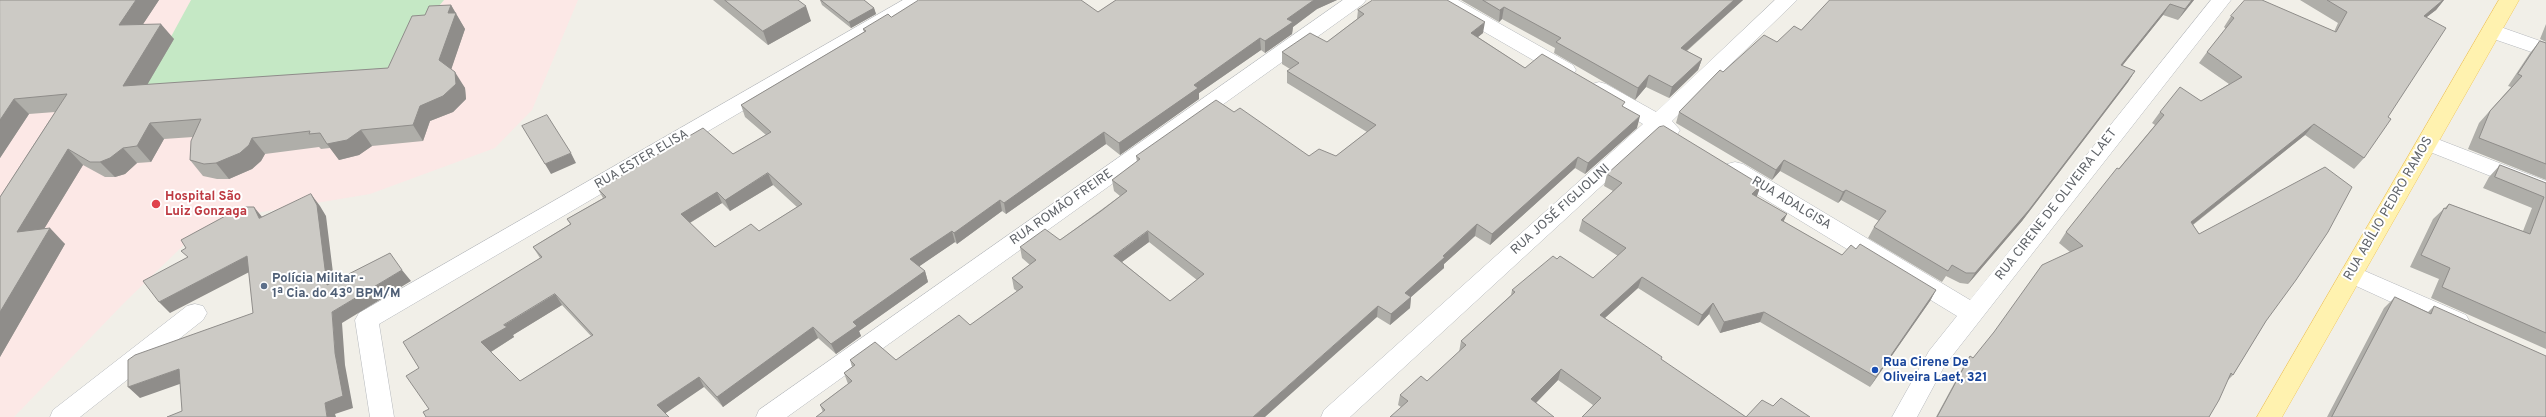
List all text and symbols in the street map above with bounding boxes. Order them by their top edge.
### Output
street label: RUA CIRENE DE OLIVEIRA LAET [1993,126,2121,284]
street label: RUA ESTER ELISA [592,127,692,193]
street label: RUA ABÍLIO PEDRO RAMOS [2341,134,2437,284]
street label: RUA JOSÉ FIGLIOLINI [1508,161,1614,259]
street label: RUA ROMÃO FREIRE [1008,167,1116,249]
street label: RUA ADALGISA [1748,174,1834,234]
place label: Hospital São Luiz Gonzaga [165,189,247,220]
marker: Hospital São Luiz Gonzaga [150,198,162,210]
place label: Polícia Militar - 1ª Cia. do 43º BPM/M [272,271,401,302]
marker: Polícia Militar - 1ª Cia. do 43º BPM/M [259,281,269,291]
place label: Rua Cirene De Oliveira Laet, 321 [1883,355,1987,386]
marker: Rua Cirene De Oliveira Laet, 321 [1870,365,1880,375]

